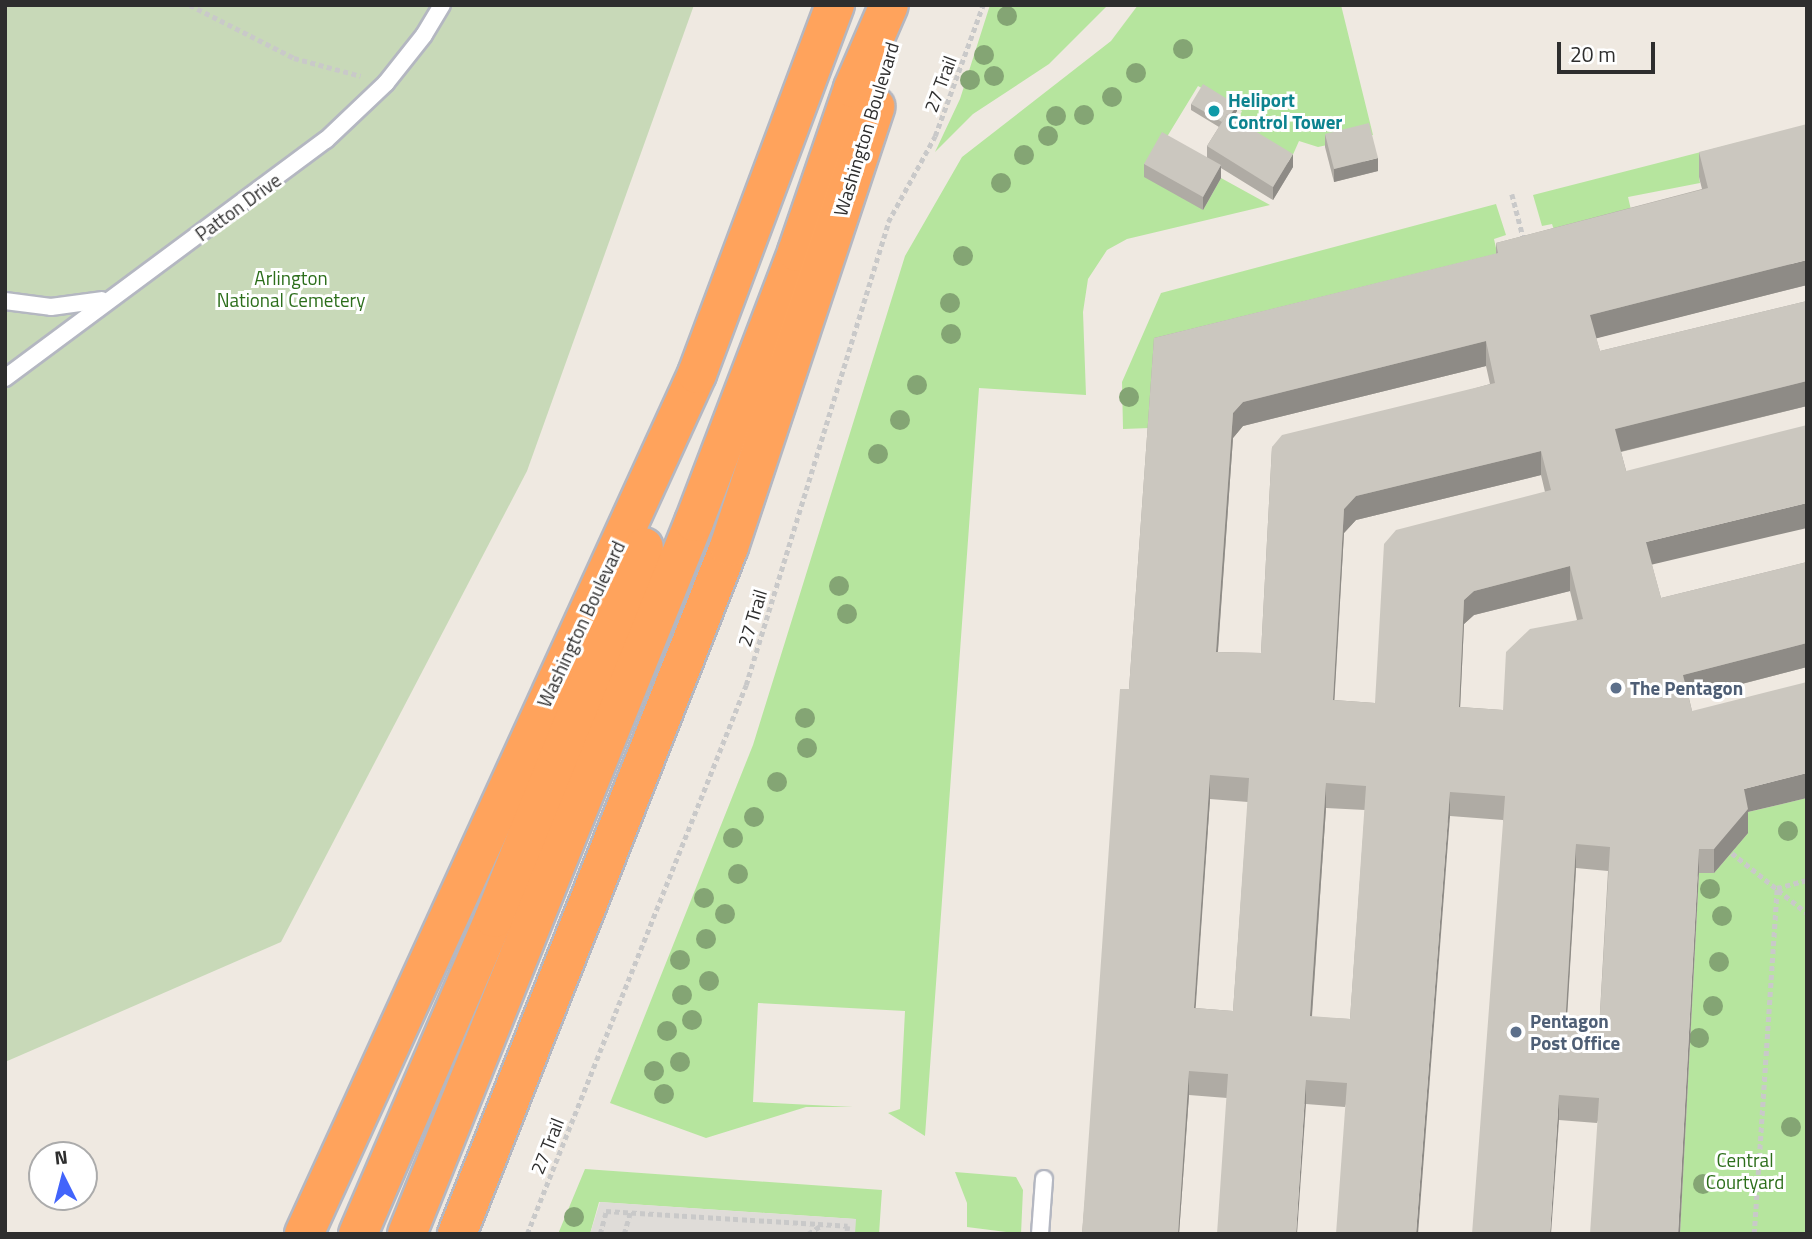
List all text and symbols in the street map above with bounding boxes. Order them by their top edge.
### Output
scale bar [1560,28,1658,72]
text: 20 m [1570,38,1616,70]
street label: Washington Boulevard [829,39,903,219]
street label: 27 Trail [919,53,961,115]
place label: Heliport Control Tower [1228,89,1342,133]
marker: Heliport Control Tower [1206,103,1222,119]
street label: Patton Drive [191,168,285,246]
park label: Arlington National Cemetery [217,267,365,311]
street label: Washington Boulevard [532,537,630,711]
street label: 27 Trail [733,587,771,649]
place label: The Pentagon [1630,677,1743,699]
marker: The Pentagon [1608,680,1624,696]
place label: Pentagon Post Office [1530,1010,1620,1054]
marker: Pentagon Post Office [1508,1024,1524,1040]
street label: 27 Trail [525,1115,569,1177]
north arrow [28,1141,98,1211]
text: N [53,1141,69,1172]
park label: Central Courtyard [1706,1149,1784,1193]

